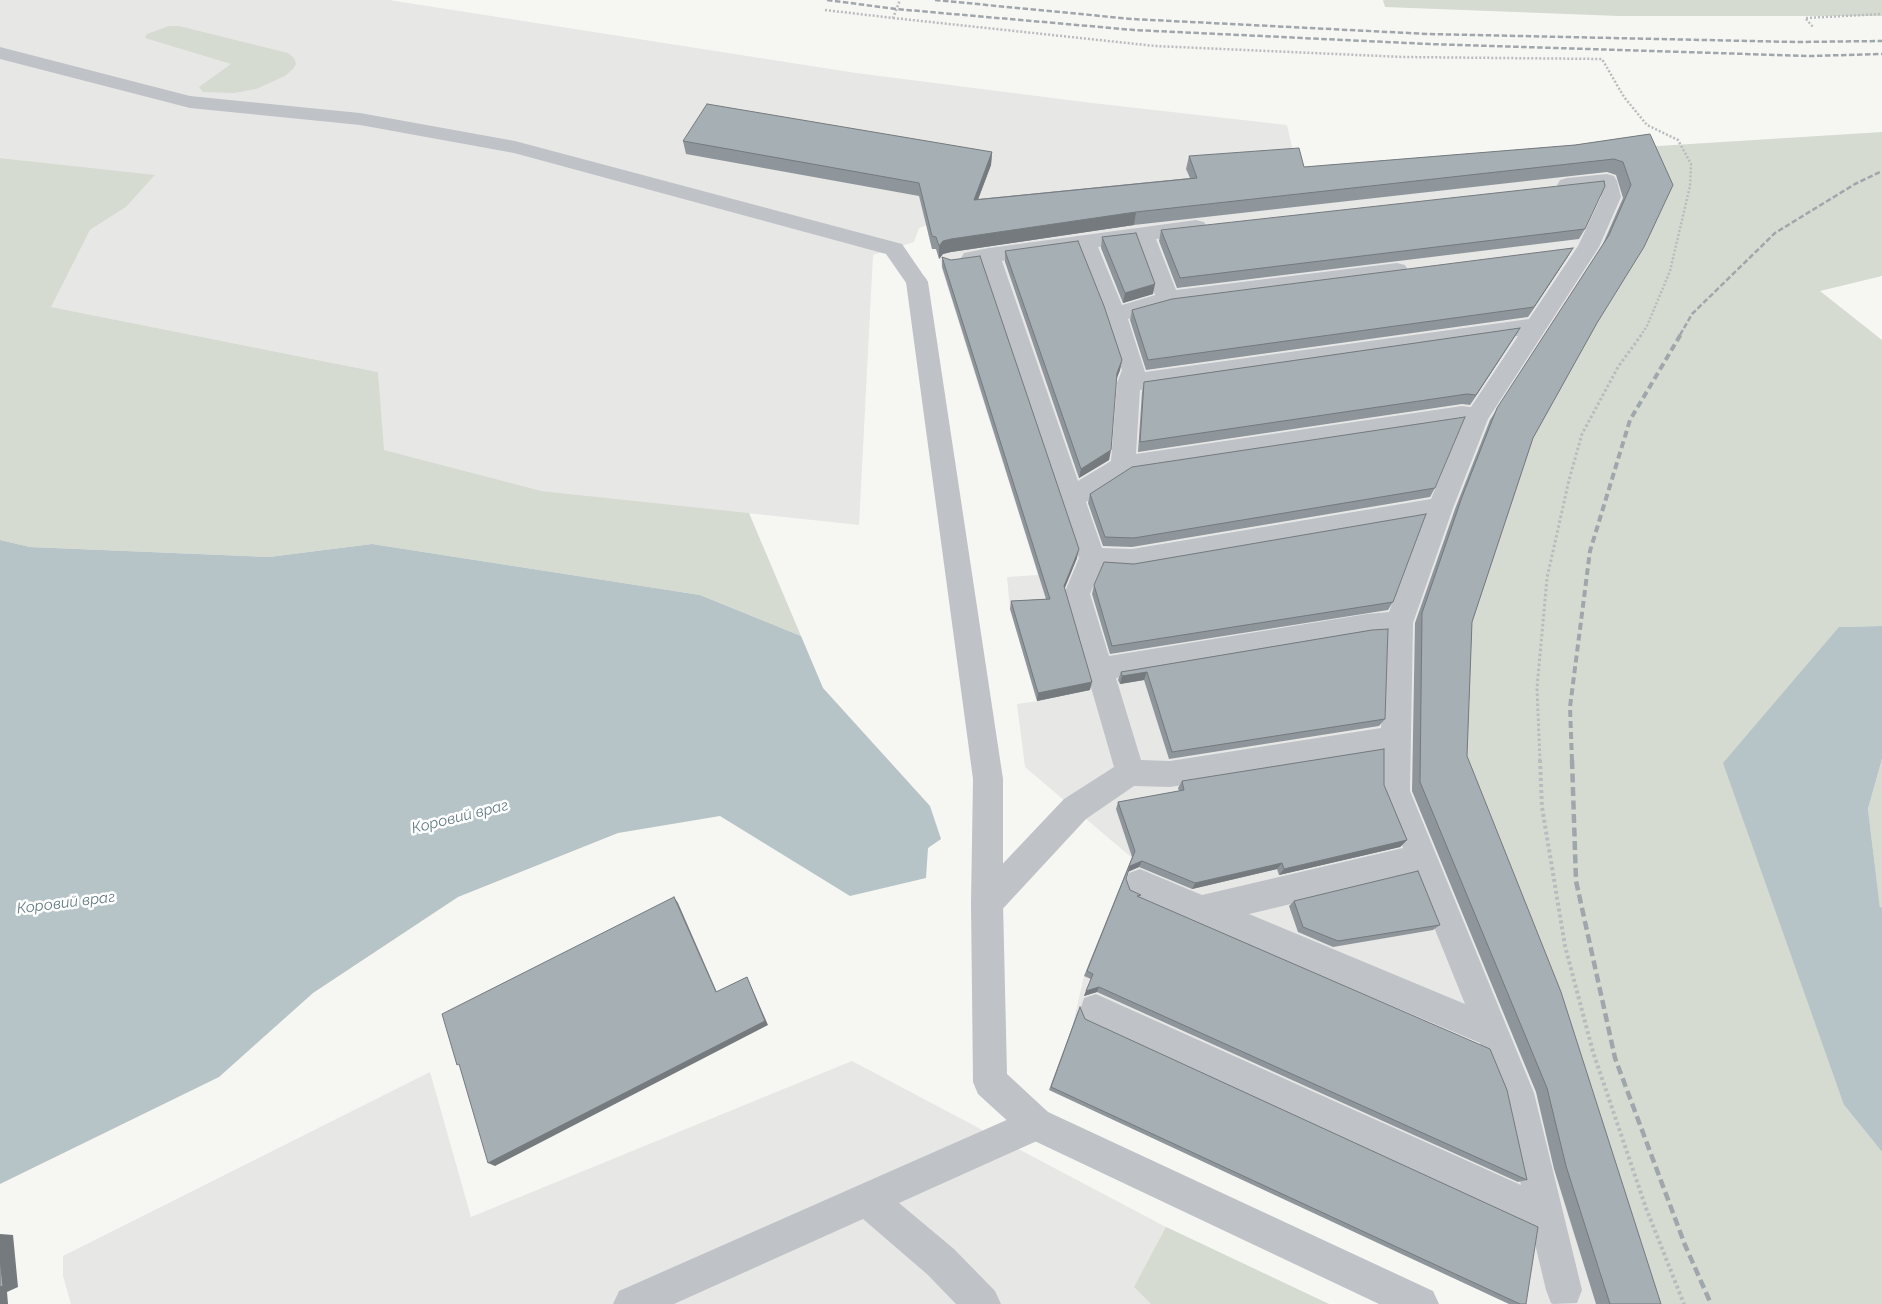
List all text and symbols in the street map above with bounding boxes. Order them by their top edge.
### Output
water label: Коровий враг [410,796,510,838]
water label: Коровий враг [16,888,116,918]

